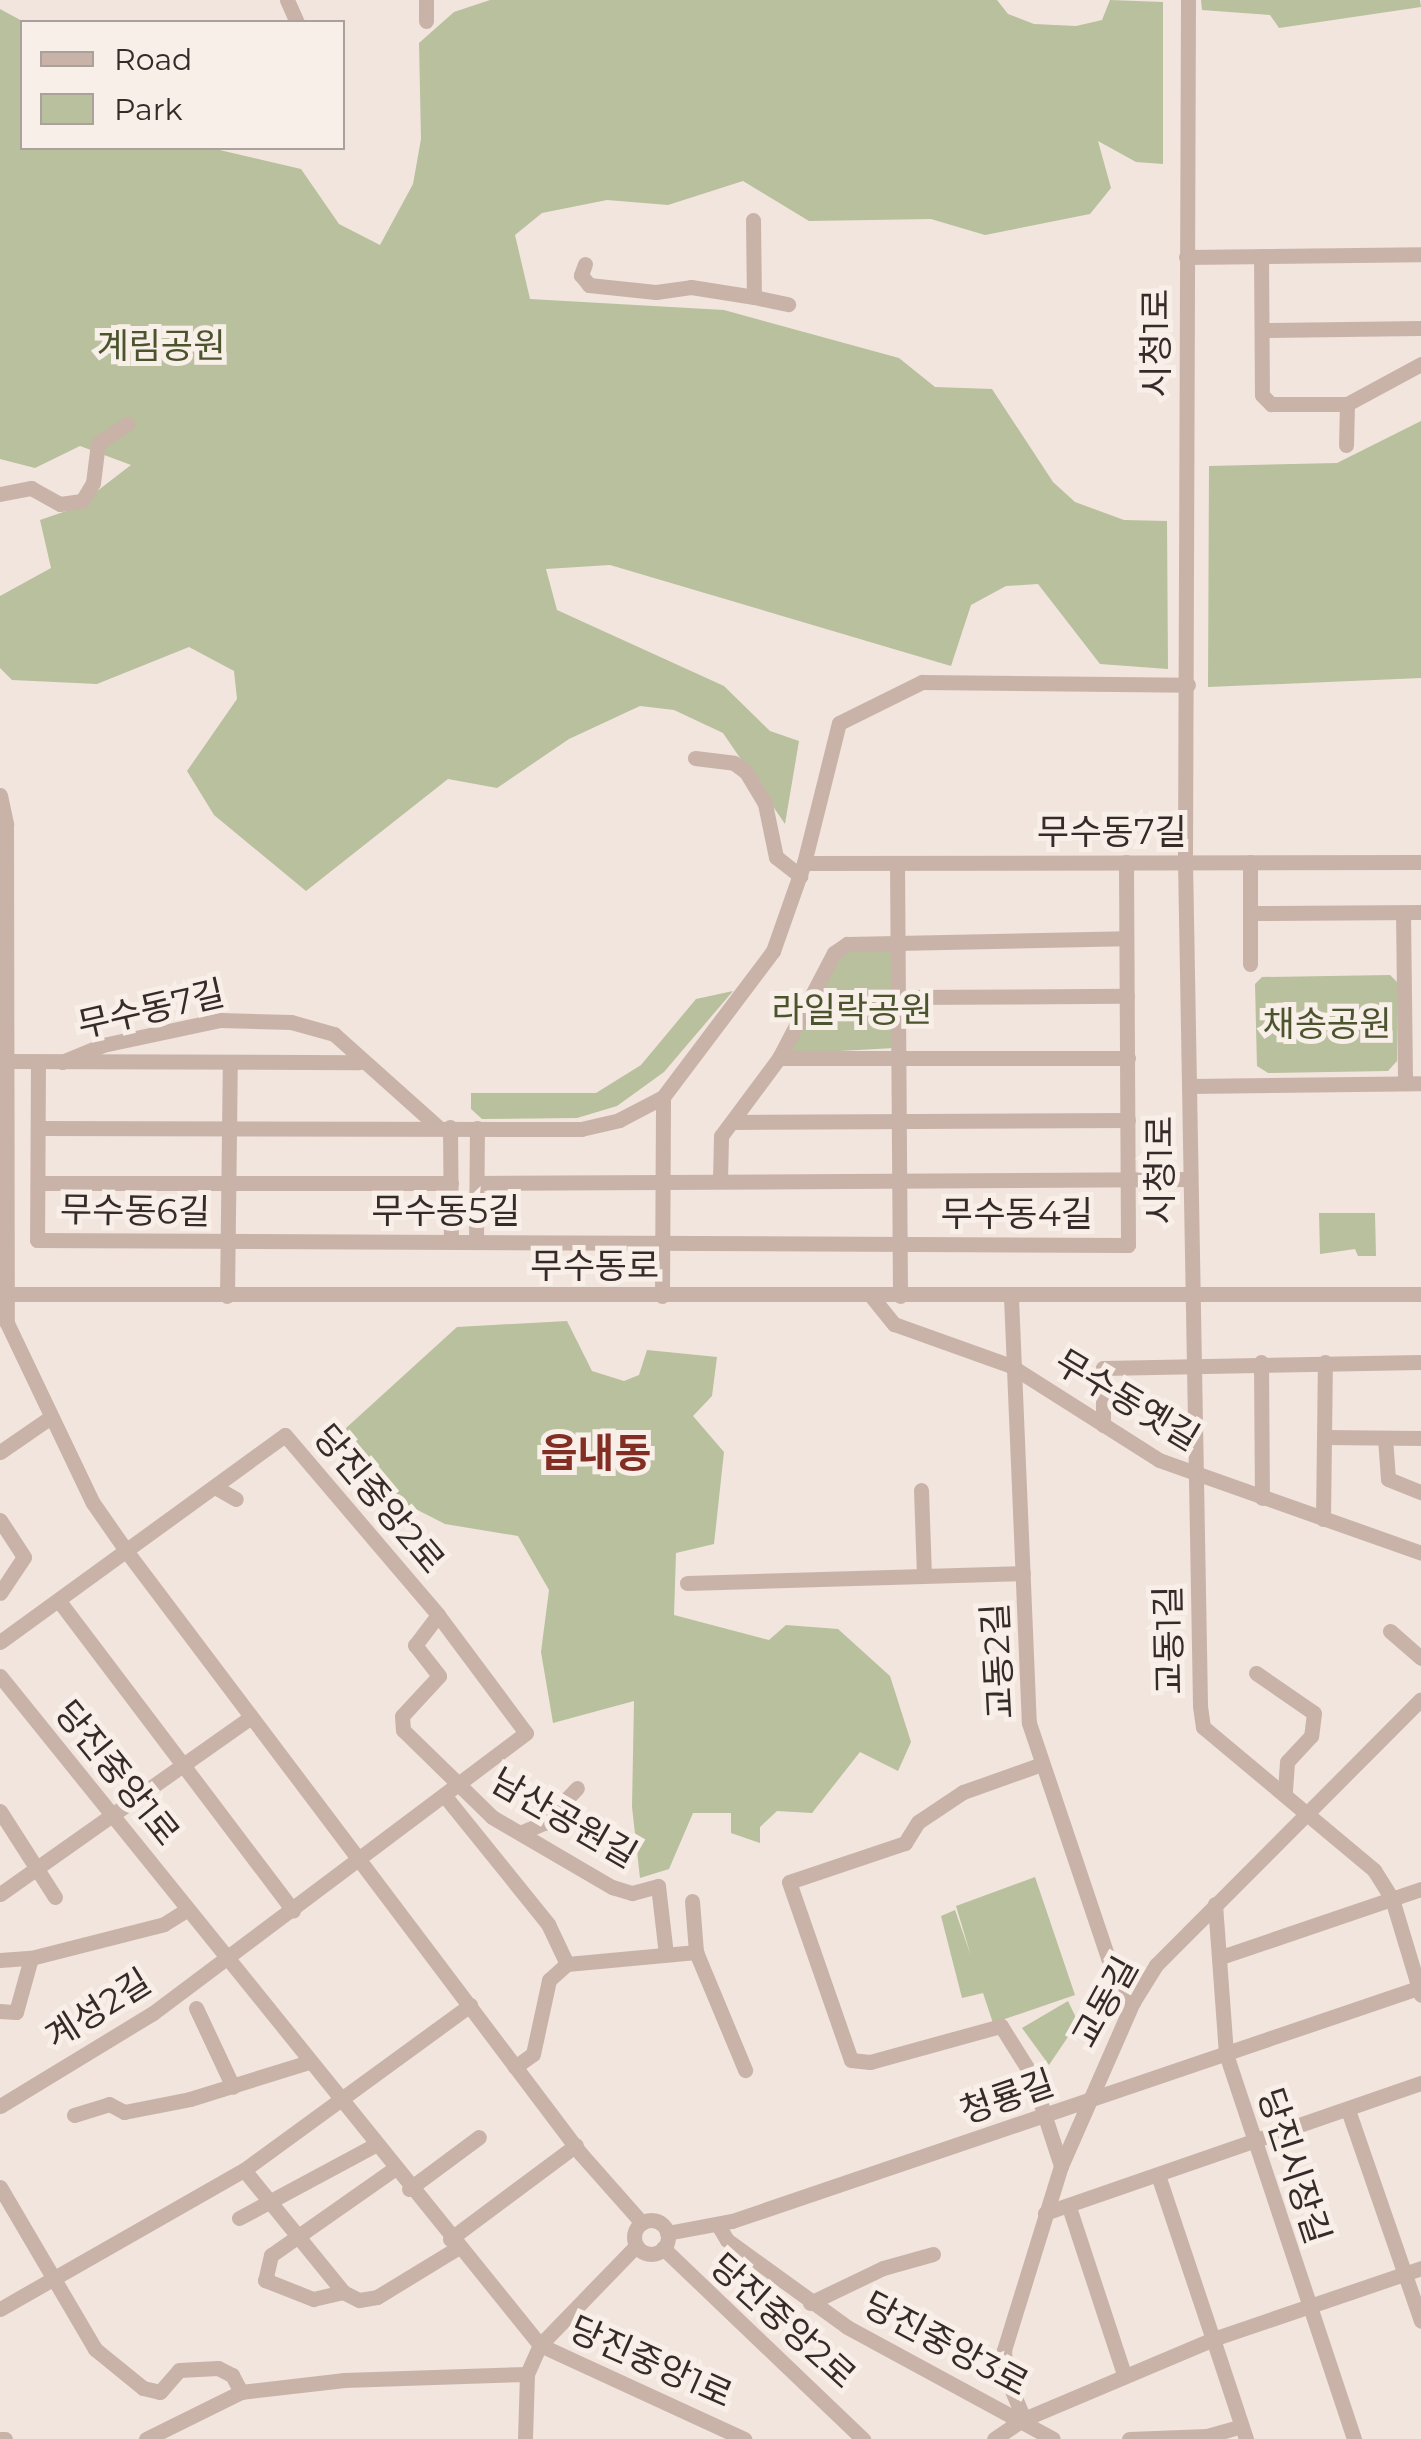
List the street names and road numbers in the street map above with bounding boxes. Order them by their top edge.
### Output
street label: 시청1로 [1135,288,1177,398]
street label: 무수동7길 [1037,811,1187,853]
street label: 무수동7길 [73,972,229,1046]
street label: 시청1로 [1139,1115,1181,1225]
street label: 무수동6길 [60,1189,210,1233]
street label: 무수동5길 [372,1190,520,1232]
street label: 무수동4길 [941,1193,1093,1235]
street label: 무수동로 [531,1245,659,1287]
street label: 무수동옛길 [1047,1341,1207,1459]
street label: 당진중앙2로 [305,1416,453,1582]
street label: 교동1길 [1147,1585,1191,1695]
street label: 교동2길 [974,1602,1022,1720]
street label: 당진중앙1로 [46,1692,188,1854]
street label: 남산공원길 [484,1760,644,1876]
street label: 교동길 [1063,1950,1147,2054]
street label: 계성2길 [37,1960,159,2058]
street label: 청룡길 [954,2061,1060,2133]
street label: 당진시장길 [1249,2083,1339,2249]
street label: 당진중앙2로 [702,2245,864,2397]
street label: 당진중앙3로 [856,2283,1036,2405]
street label: 당진중앙1로 [563,2308,739,2416]

